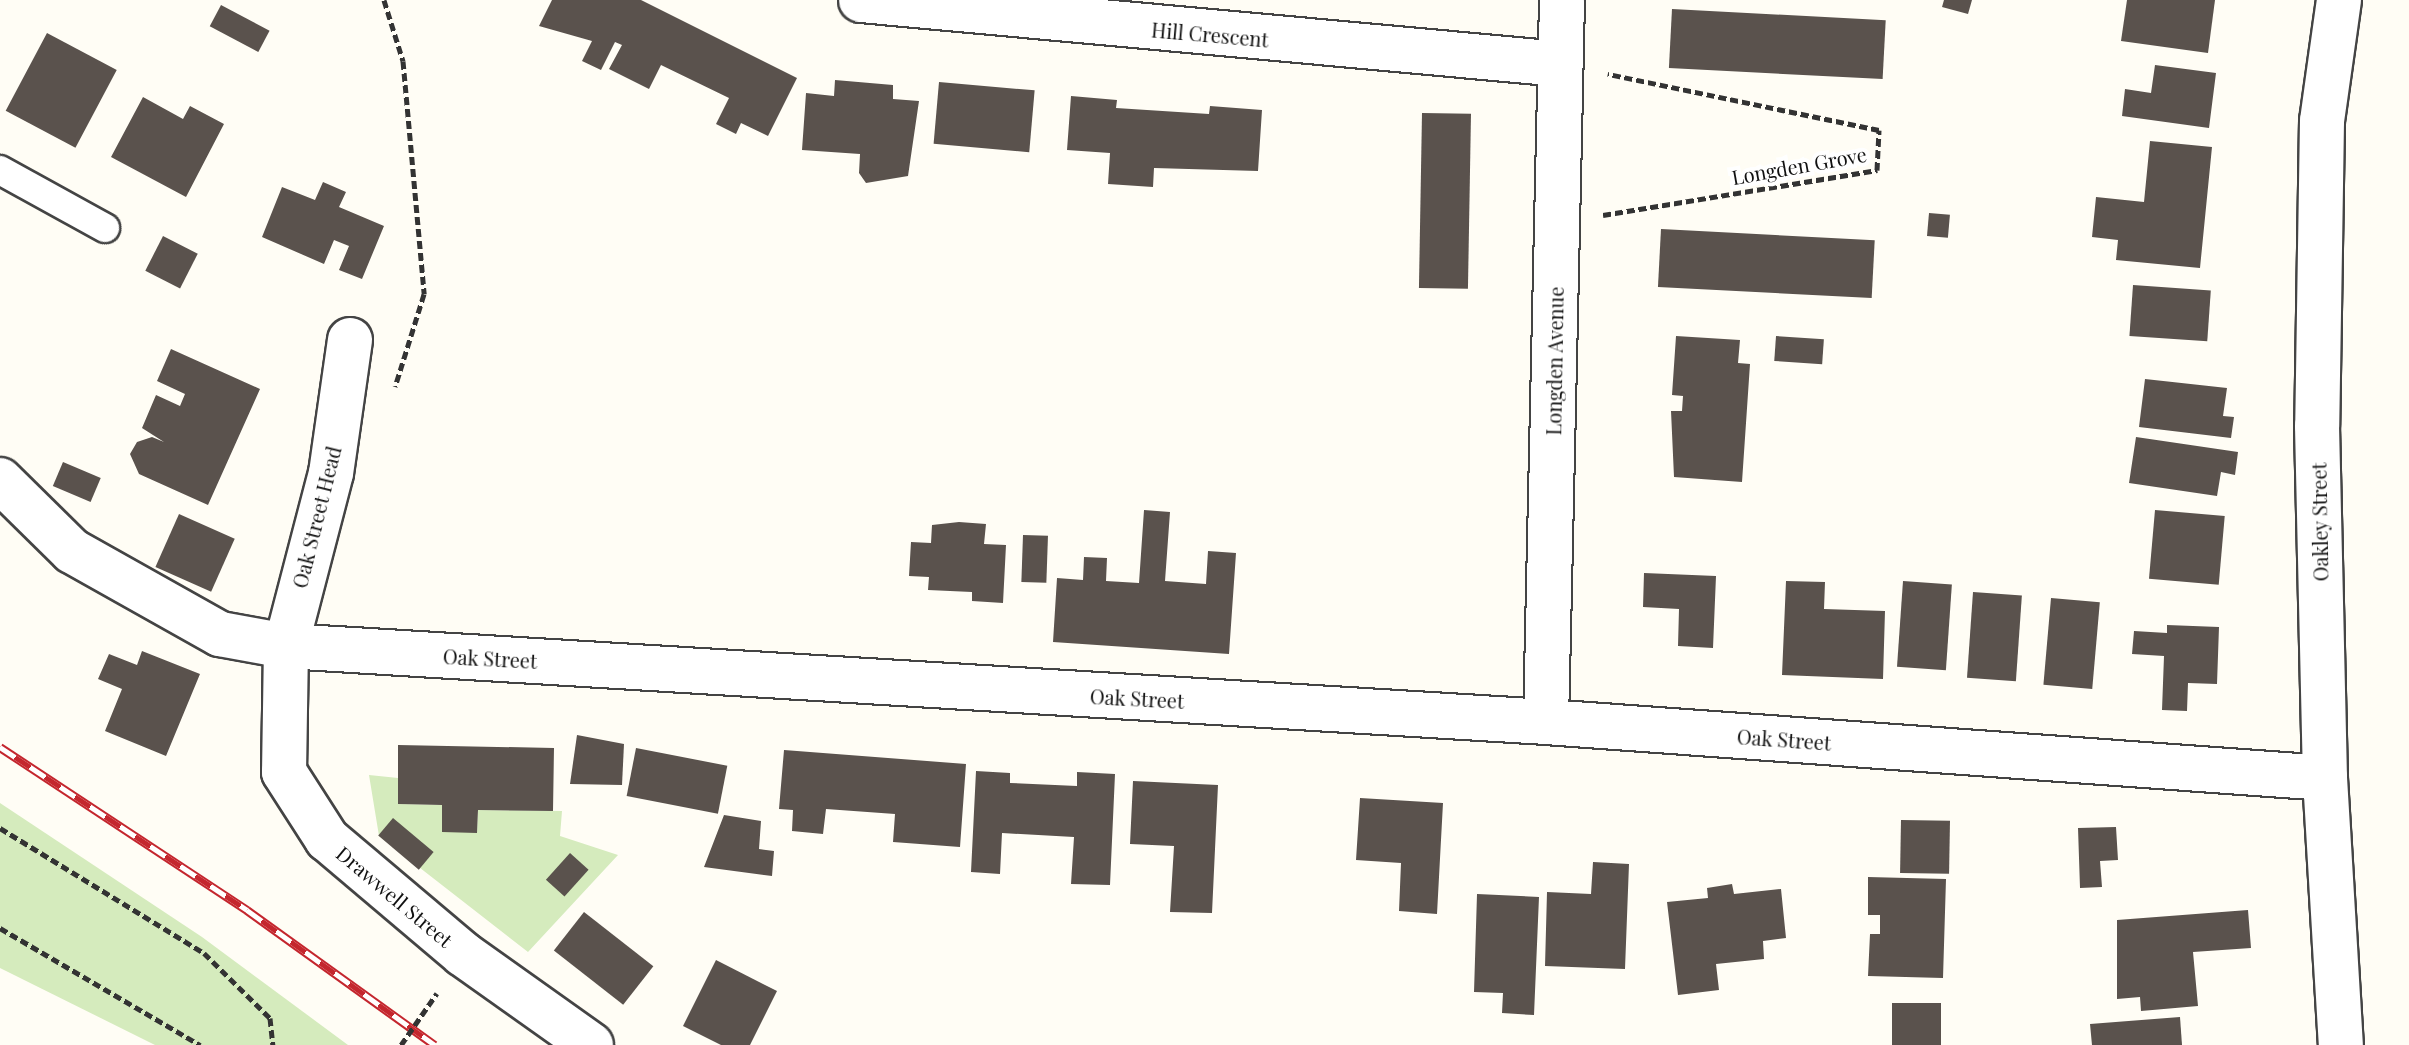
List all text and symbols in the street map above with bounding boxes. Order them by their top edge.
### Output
street label: Hill Crescent [1150,17,1270,51]
street label: Longden Grove [1730,141,1868,189]
street label: Longden Avenue [1541,286,1567,436]
street label: Oak Street Head [287,443,345,591]
street label: Oakley Street [2306,462,2332,582]
street label: Oak Street [442,644,538,672]
street label: Oak Street [1089,684,1185,712]
street label: Oak Street [1736,724,1832,754]
street label: Drawwell Street [332,841,458,951]

